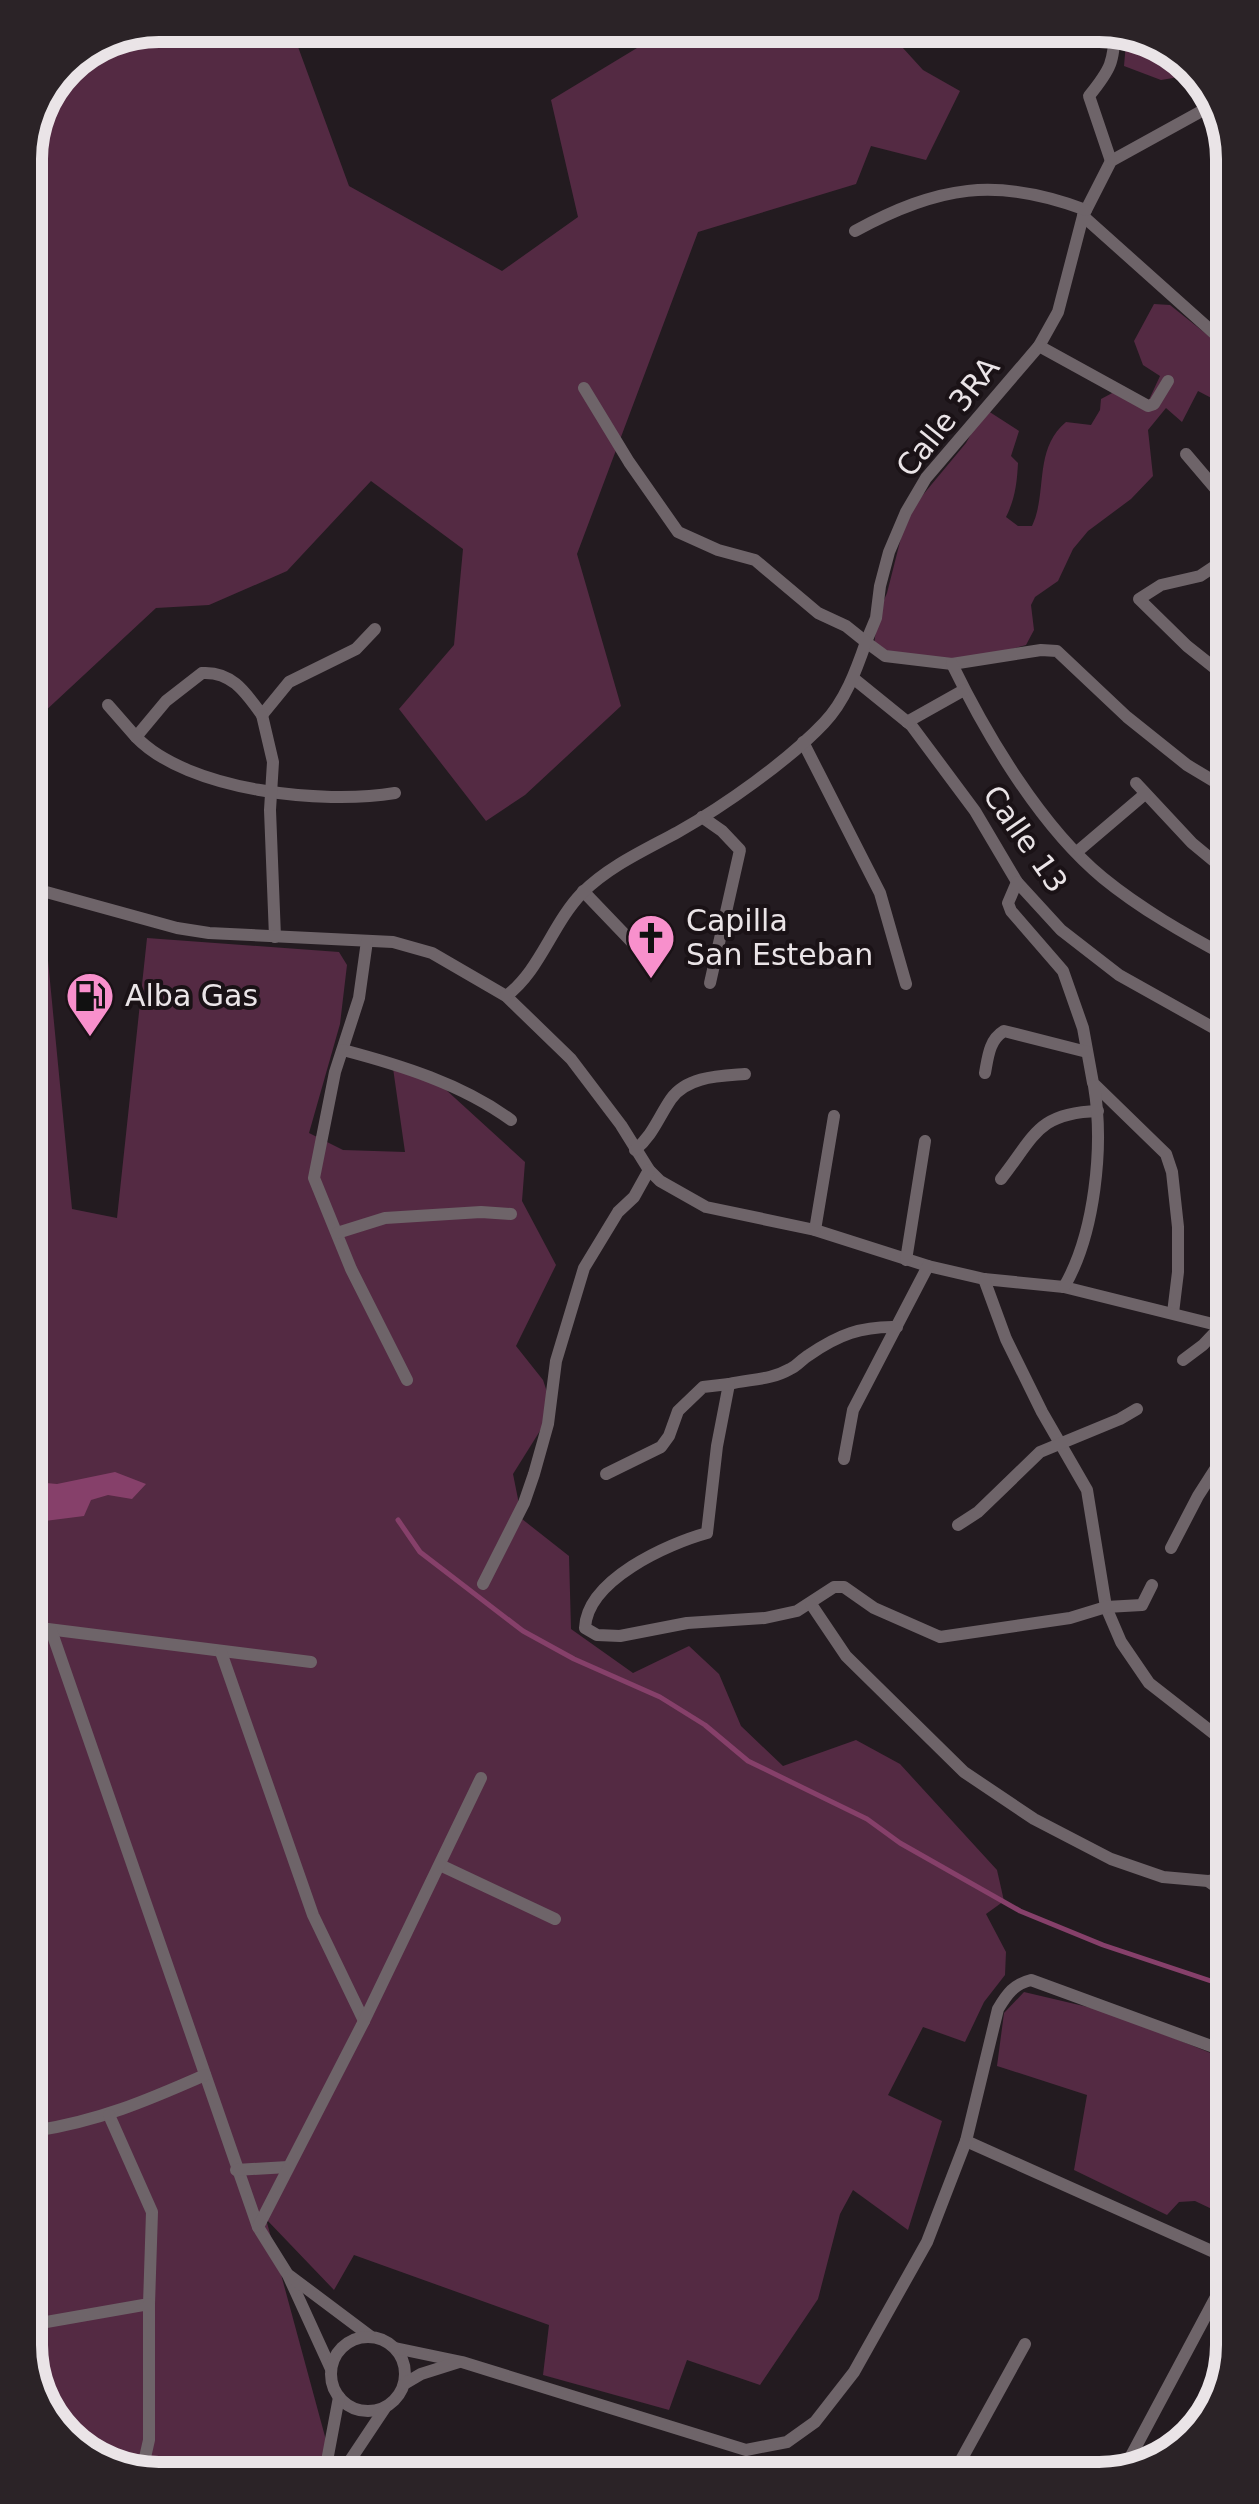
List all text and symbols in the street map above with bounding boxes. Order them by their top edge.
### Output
street label: Calle 3RA [889,350,1007,483]
street label: Calle 13 [976,779,1075,899]
place label: Capilla San Esteban [686,903,873,972]
church icon: Capilla San Esteban [625,912,677,980]
fuel station icon: Alba Gas [64,970,116,1038]
place label: Alba Gas [125,978,258,1013]

